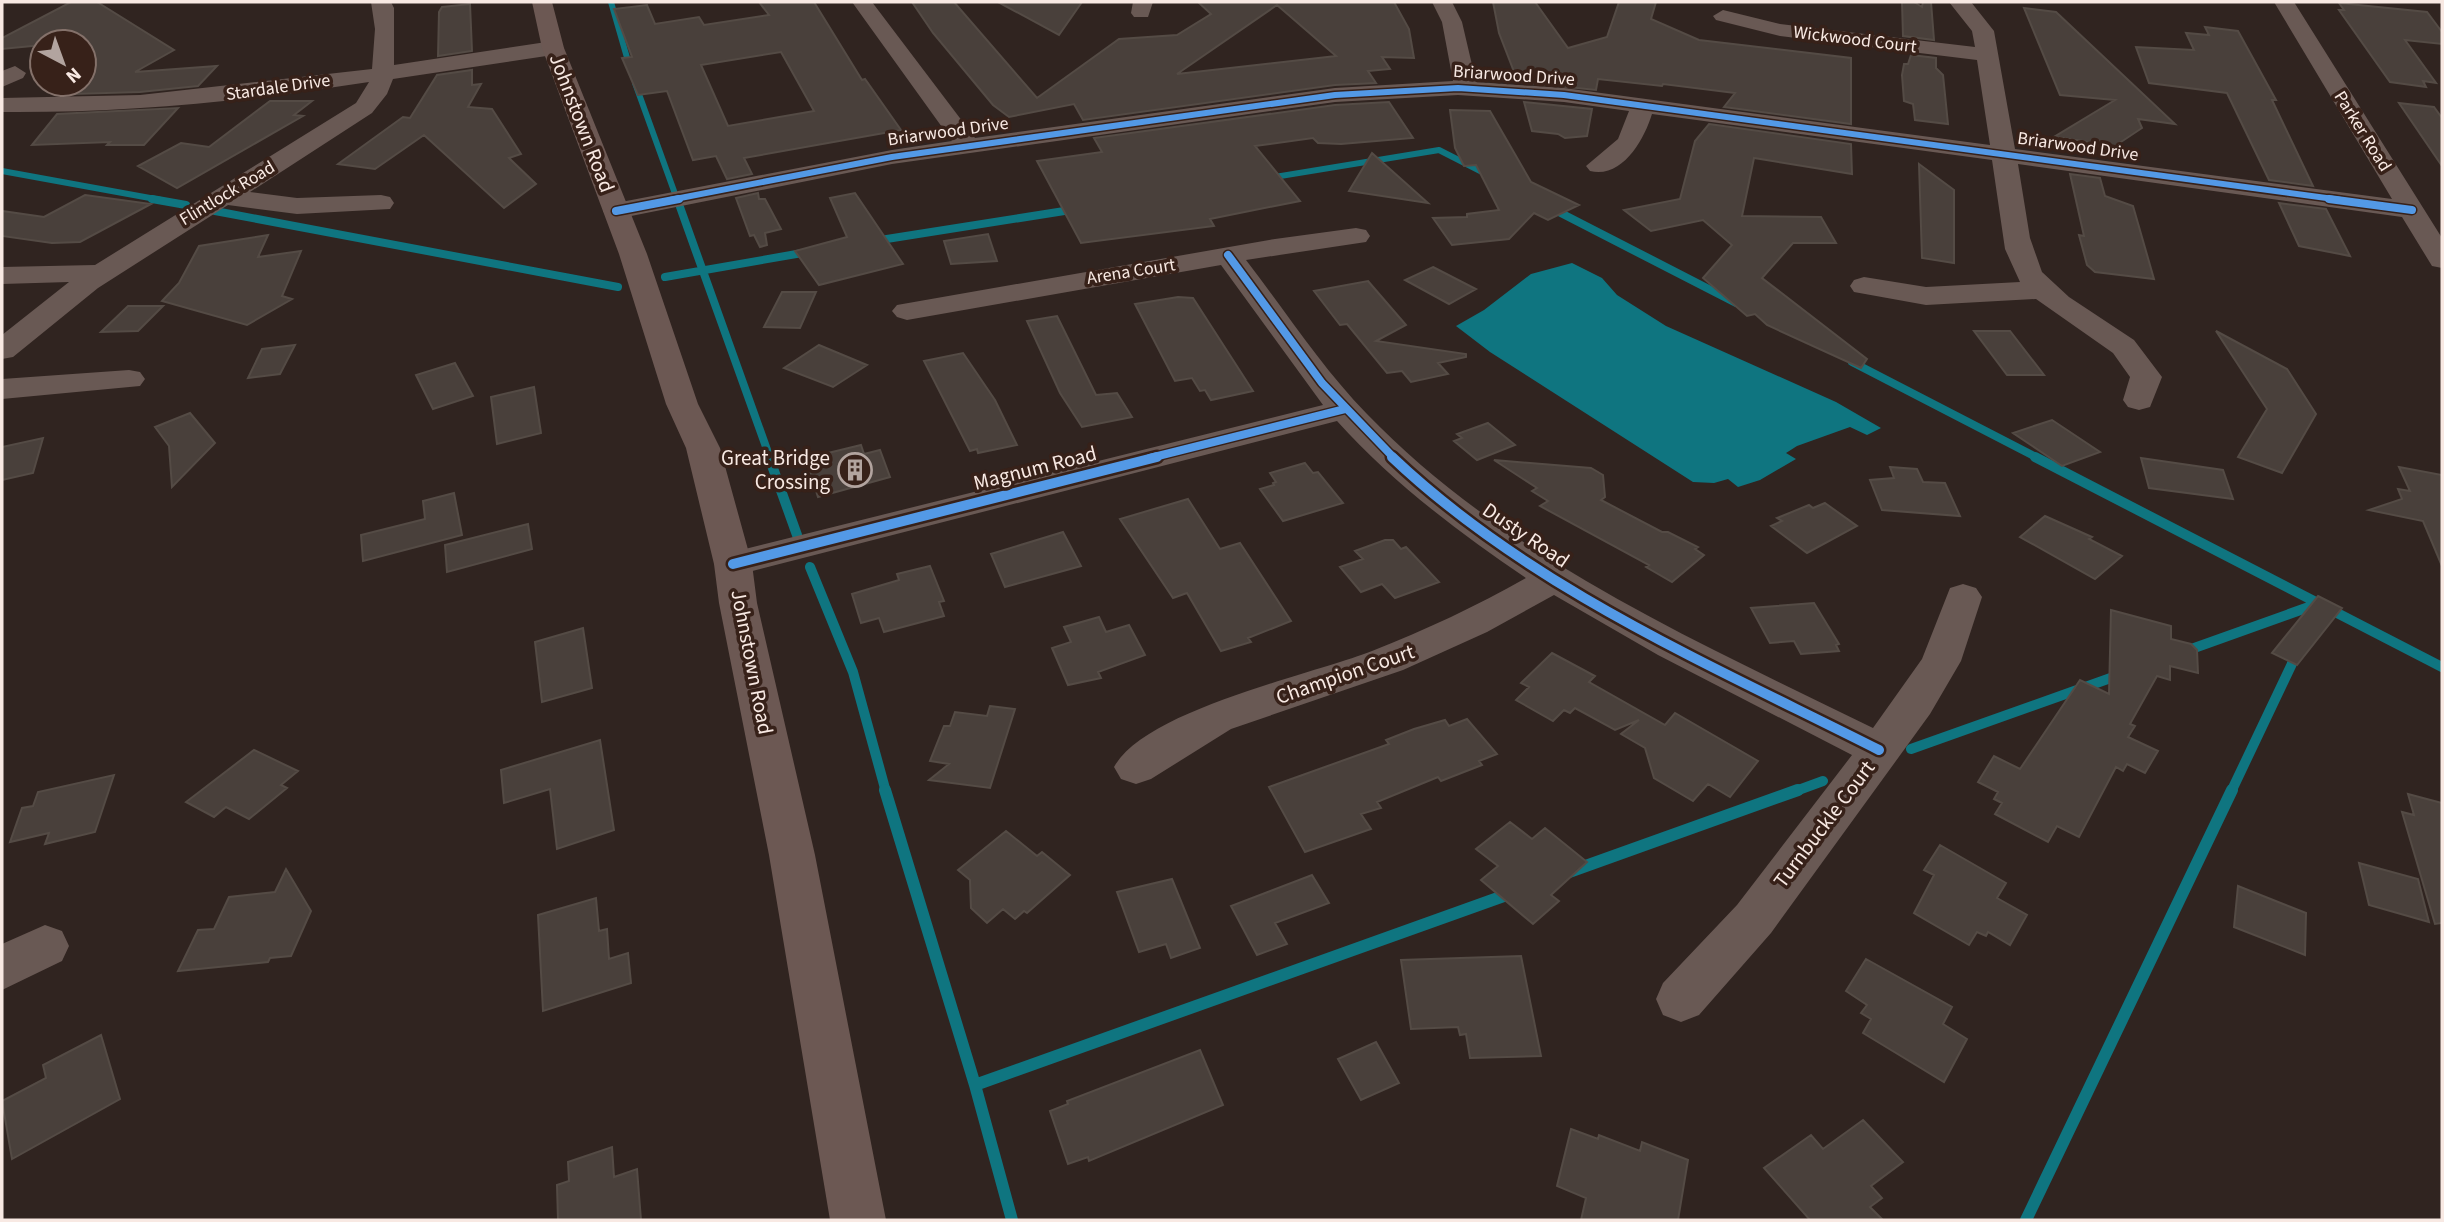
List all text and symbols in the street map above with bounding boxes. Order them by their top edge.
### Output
street label: Wickwood Court [1792,20,1918,59]
north arrow [28,28,98,98]
street label: Johnstown Road [542,49,622,197]
street label: Briarwood Drive [1452,59,1576,92]
text: N [60,60,87,89]
street label: Stardale Drive [224,68,332,107]
street label: Parker Road [2328,86,2397,176]
street label: Briarwood Drive [886,111,1010,152]
street label: Briarwood Drive [2016,126,2140,167]
street label: Flintlock Road [175,155,280,232]
street label: Arena Court [1085,252,1177,291]
street label: Magnum Road [970,438,1100,498]
place label: Great Bridge Crossing [721,443,830,497]
building icon: Great Bridge Crossing [836,451,874,489]
street label: Dusty Road [1477,495,1575,575]
street label: Johnstown Road [723,587,781,737]
street label: Champion Court [1272,636,1418,712]
street label: Turnbuckle Court [1766,754,1882,894]

